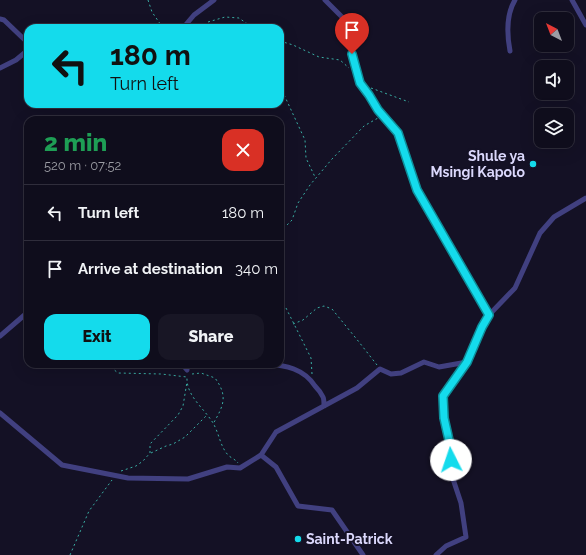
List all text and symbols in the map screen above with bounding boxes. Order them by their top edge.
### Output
north arrow [534,12,574,52]
map controls [534,12,574,148]
pin [335,13,369,54]
icon: arrive [341,19,363,41]
text: 180 m [110,39,191,72]
icon: left [44,40,96,92]
button: sound [534,60,574,100]
text: Turn left [110,73,179,94]
button: layers [534,108,574,148]
text: 2 min [44,128,107,157]
button: close [222,129,264,171]
place label: Shule ya Msingi Kapolo [431,148,526,180]
text: 520 m · 07:52 [44,158,121,173]
marker: Shule ya Msingi Kapolo [528,159,538,169]
icon: left [44,202,66,224]
text: Turn left [78,204,139,222]
text: 180 m [222,204,264,222]
icon: arrive [44,258,66,280]
text: Arrive at destination [78,260,223,278]
text: 340 m [235,260,278,278]
button: Exit [44,314,150,360]
button: Share [158,314,264,360]
position arrow [430,439,472,481]
place label: Saint-Patrick [306,531,393,547]
marker: Saint-Patrick [293,534,303,544]

